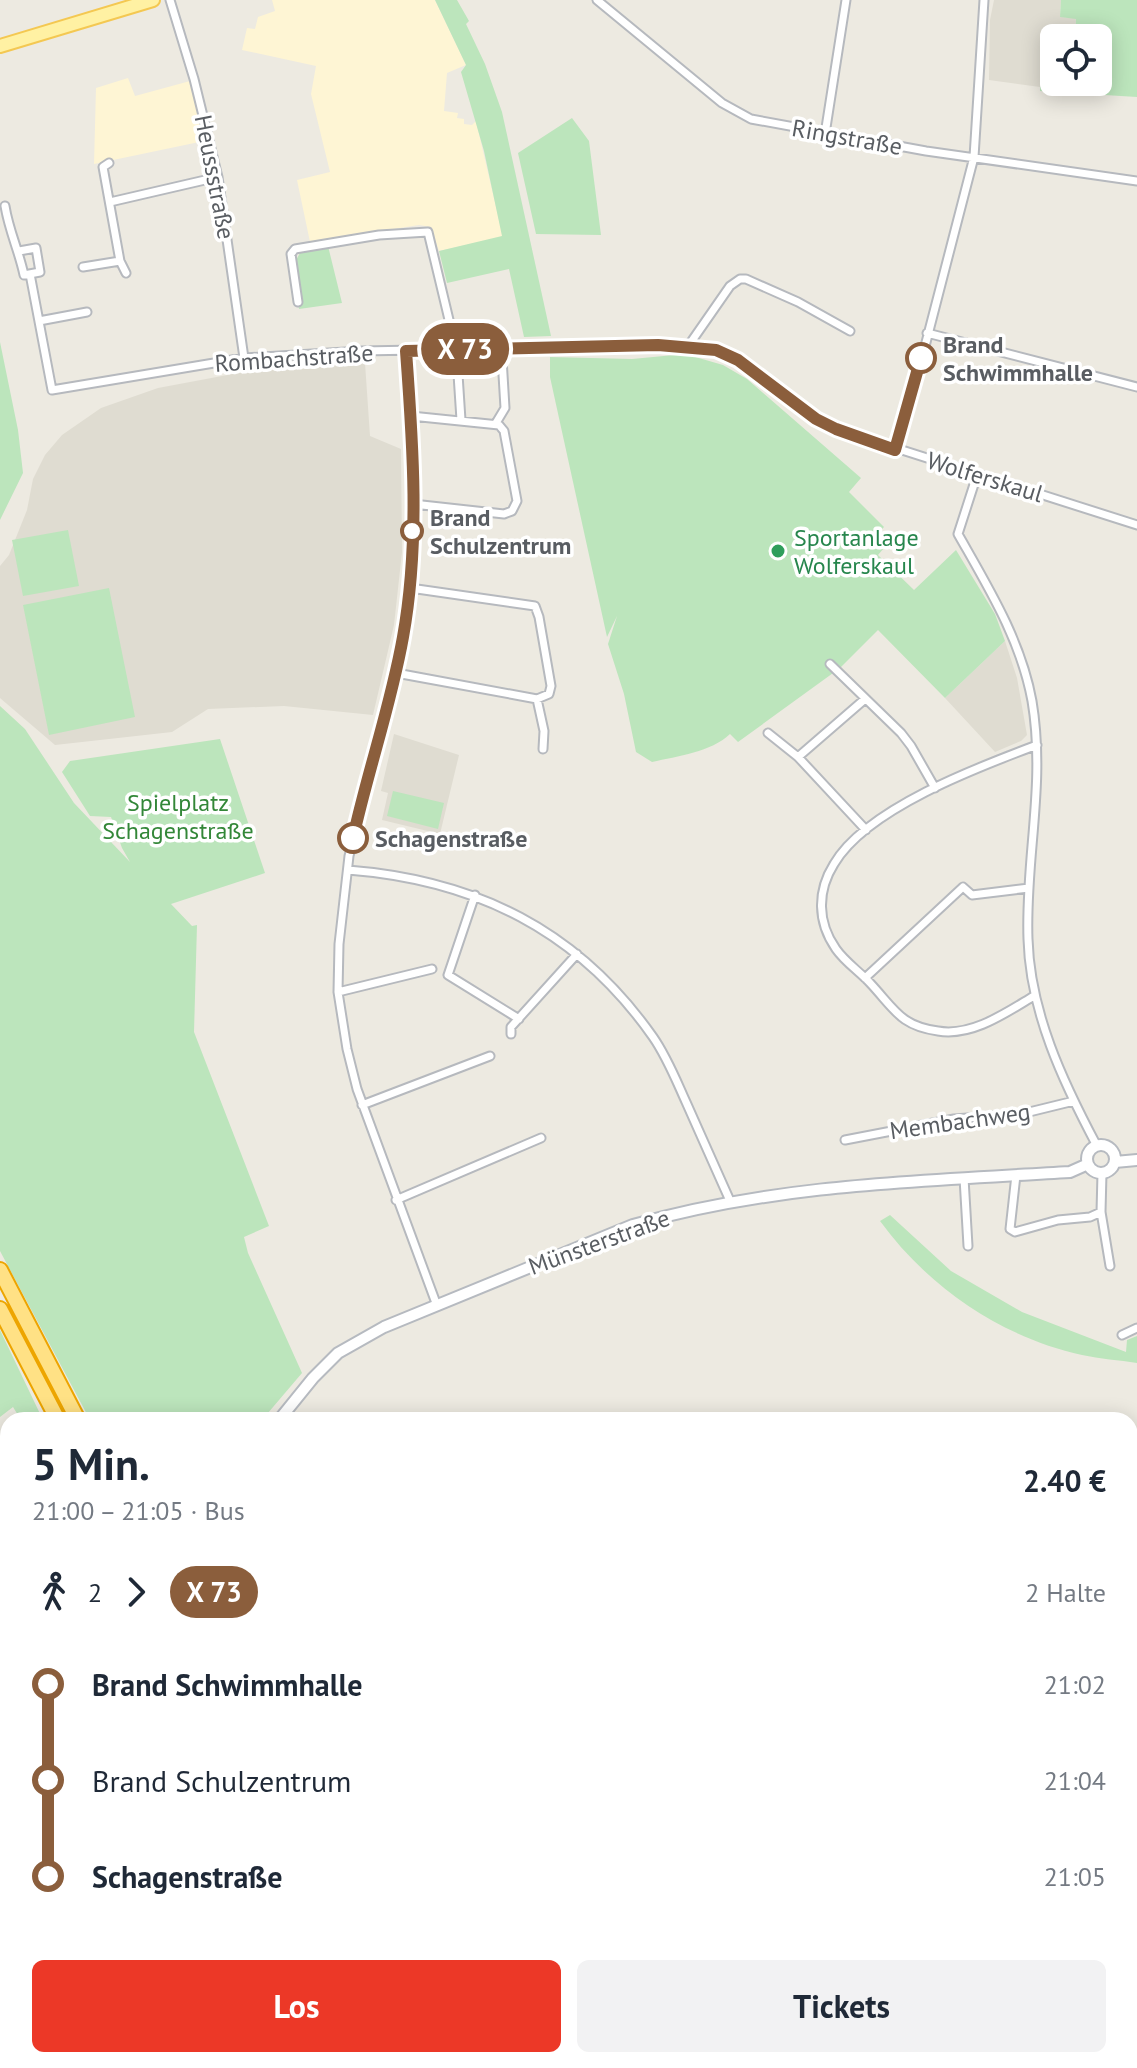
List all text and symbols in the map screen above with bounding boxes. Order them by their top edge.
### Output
map controls [1040,24,1112,96]
button: locate [1040,24,1112,96]
street label: Heussstraße [188,112,242,242]
street label: Ringstraße [789,112,905,162]
line badge: X 73 [409,323,521,375]
place label: Brand Schwimmhalle [943,329,1093,388]
text: X 73 [437,330,493,367]
street label: Rombachstraße [214,337,374,379]
marker: Brand Schwimmhalle [906,343,936,373]
street label: Wolferskaul [923,445,1047,509]
place label: Brand Schulzentrum [430,502,571,561]
marker: Brand Schulzentrum [401,520,423,542]
place label: Sportanlage Wolferskaul [794,522,919,581]
marker: Sportanlage Wolferskaul [769,542,787,560]
park label: Spielplatz Schagenstraße [102,787,254,846]
marker: Schagenstraße [338,823,368,853]
place label: Schagenstraße [375,823,527,854]
street label: Membachweg [888,1096,1032,1146]
street label: Münsterstraße [524,1202,674,1282]
text: 5 Min. [32,1435,150,1492]
text: 2.40 € [1023,1461,1106,1500]
text: 21:00 – 21:05 · Bus [32,1494,245,1527]
icon: walk [32,1570,76,1614]
icon: forward [114,1570,158,1614]
text: X 73 [186,1573,242,1610]
text: 2 [88,1576,102,1609]
text: 2 Halte [1025,1576,1106,1609]
text: Brand Schwimmhalle [92,1665,363,1704]
text: 21:02 [1044,1668,1106,1701]
text: Brand Schulzentrum [92,1761,351,1800]
text: 21:04 [1044,1764,1106,1797]
text: Schagenstraße [92,1857,282,1896]
text: 21:05 [1044,1860,1106,1893]
button: Los [32,1960,561,2052]
button: Tickets [577,1960,1106,2052]

